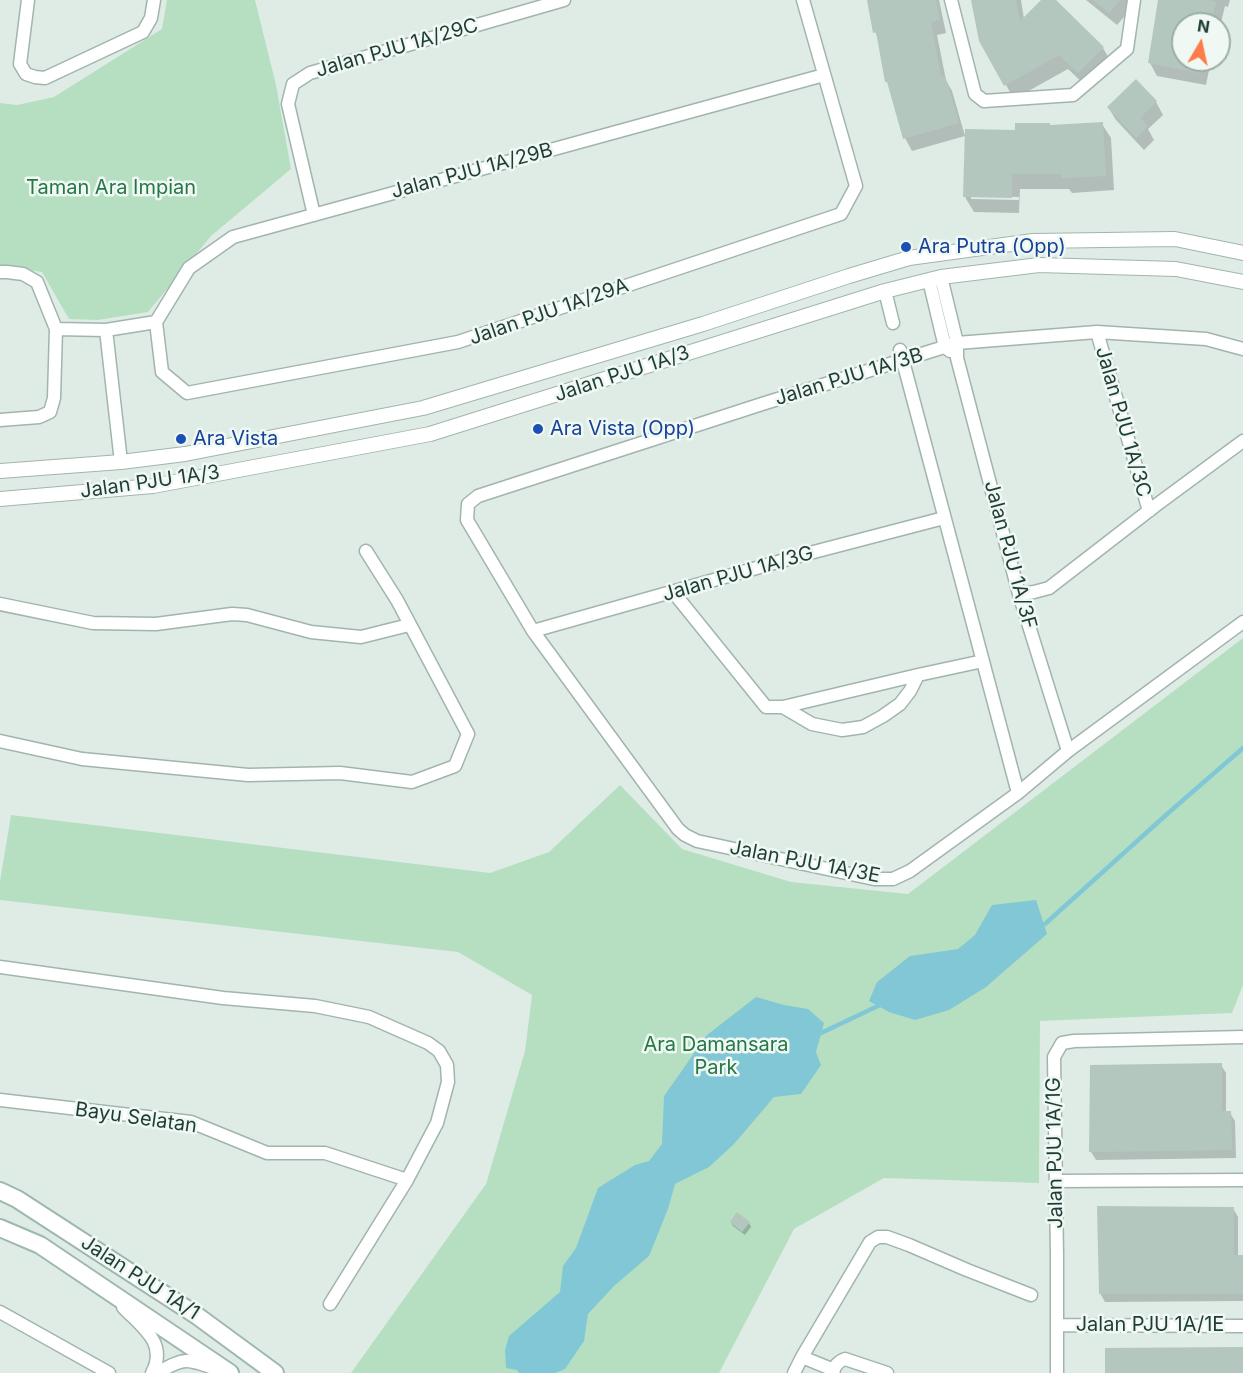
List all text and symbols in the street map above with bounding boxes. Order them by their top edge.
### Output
north arrow [1171,12,1231,72]
street label: Jalan PJU 1A/29C [313,13,481,83]
text: N [1196,15,1211,37]
street label: Jalan PJU 1A/29B [389,138,555,204]
park label: Taman Ara Impian [26,176,196,200]
place label: Ara Putra (Opp) [918,235,1066,259]
marker: Ara Putra (Opp) [899,240,913,254]
street label: Jalan PJU 1A/29A [466,273,632,351]
street label: Jalan PJU 1A/3 [551,341,693,407]
street label: Jalan PJU 1A/3B [772,343,926,411]
street label: Jalan PJU 1A/3C [1090,344,1156,500]
place label: Ara Vista (Opp) [550,417,695,441]
marker: Ara Vista (Opp) [531,422,545,436]
place label: Ara Vista [193,427,278,451]
marker: Ara Vista [174,432,188,446]
street label: Jalan PJU 1A/3 [79,460,221,504]
street label: Jalan PJU 1A/3F [979,478,1041,632]
street label: Jalan PJU 1A/3G [660,541,816,607]
street label: Jalan PJU 1A/3E [728,836,882,888]
park label: Ara Damansara Park [644,1033,788,1080]
street label: Jalan PJU 1A/1G [1042,1077,1068,1229]
street label: Bayu Selatan [73,1098,199,1138]
street label: Jalan PJU 1A/1 [76,1231,204,1325]
street label: Jalan PJU 1A/1E [1076,1313,1224,1337]

